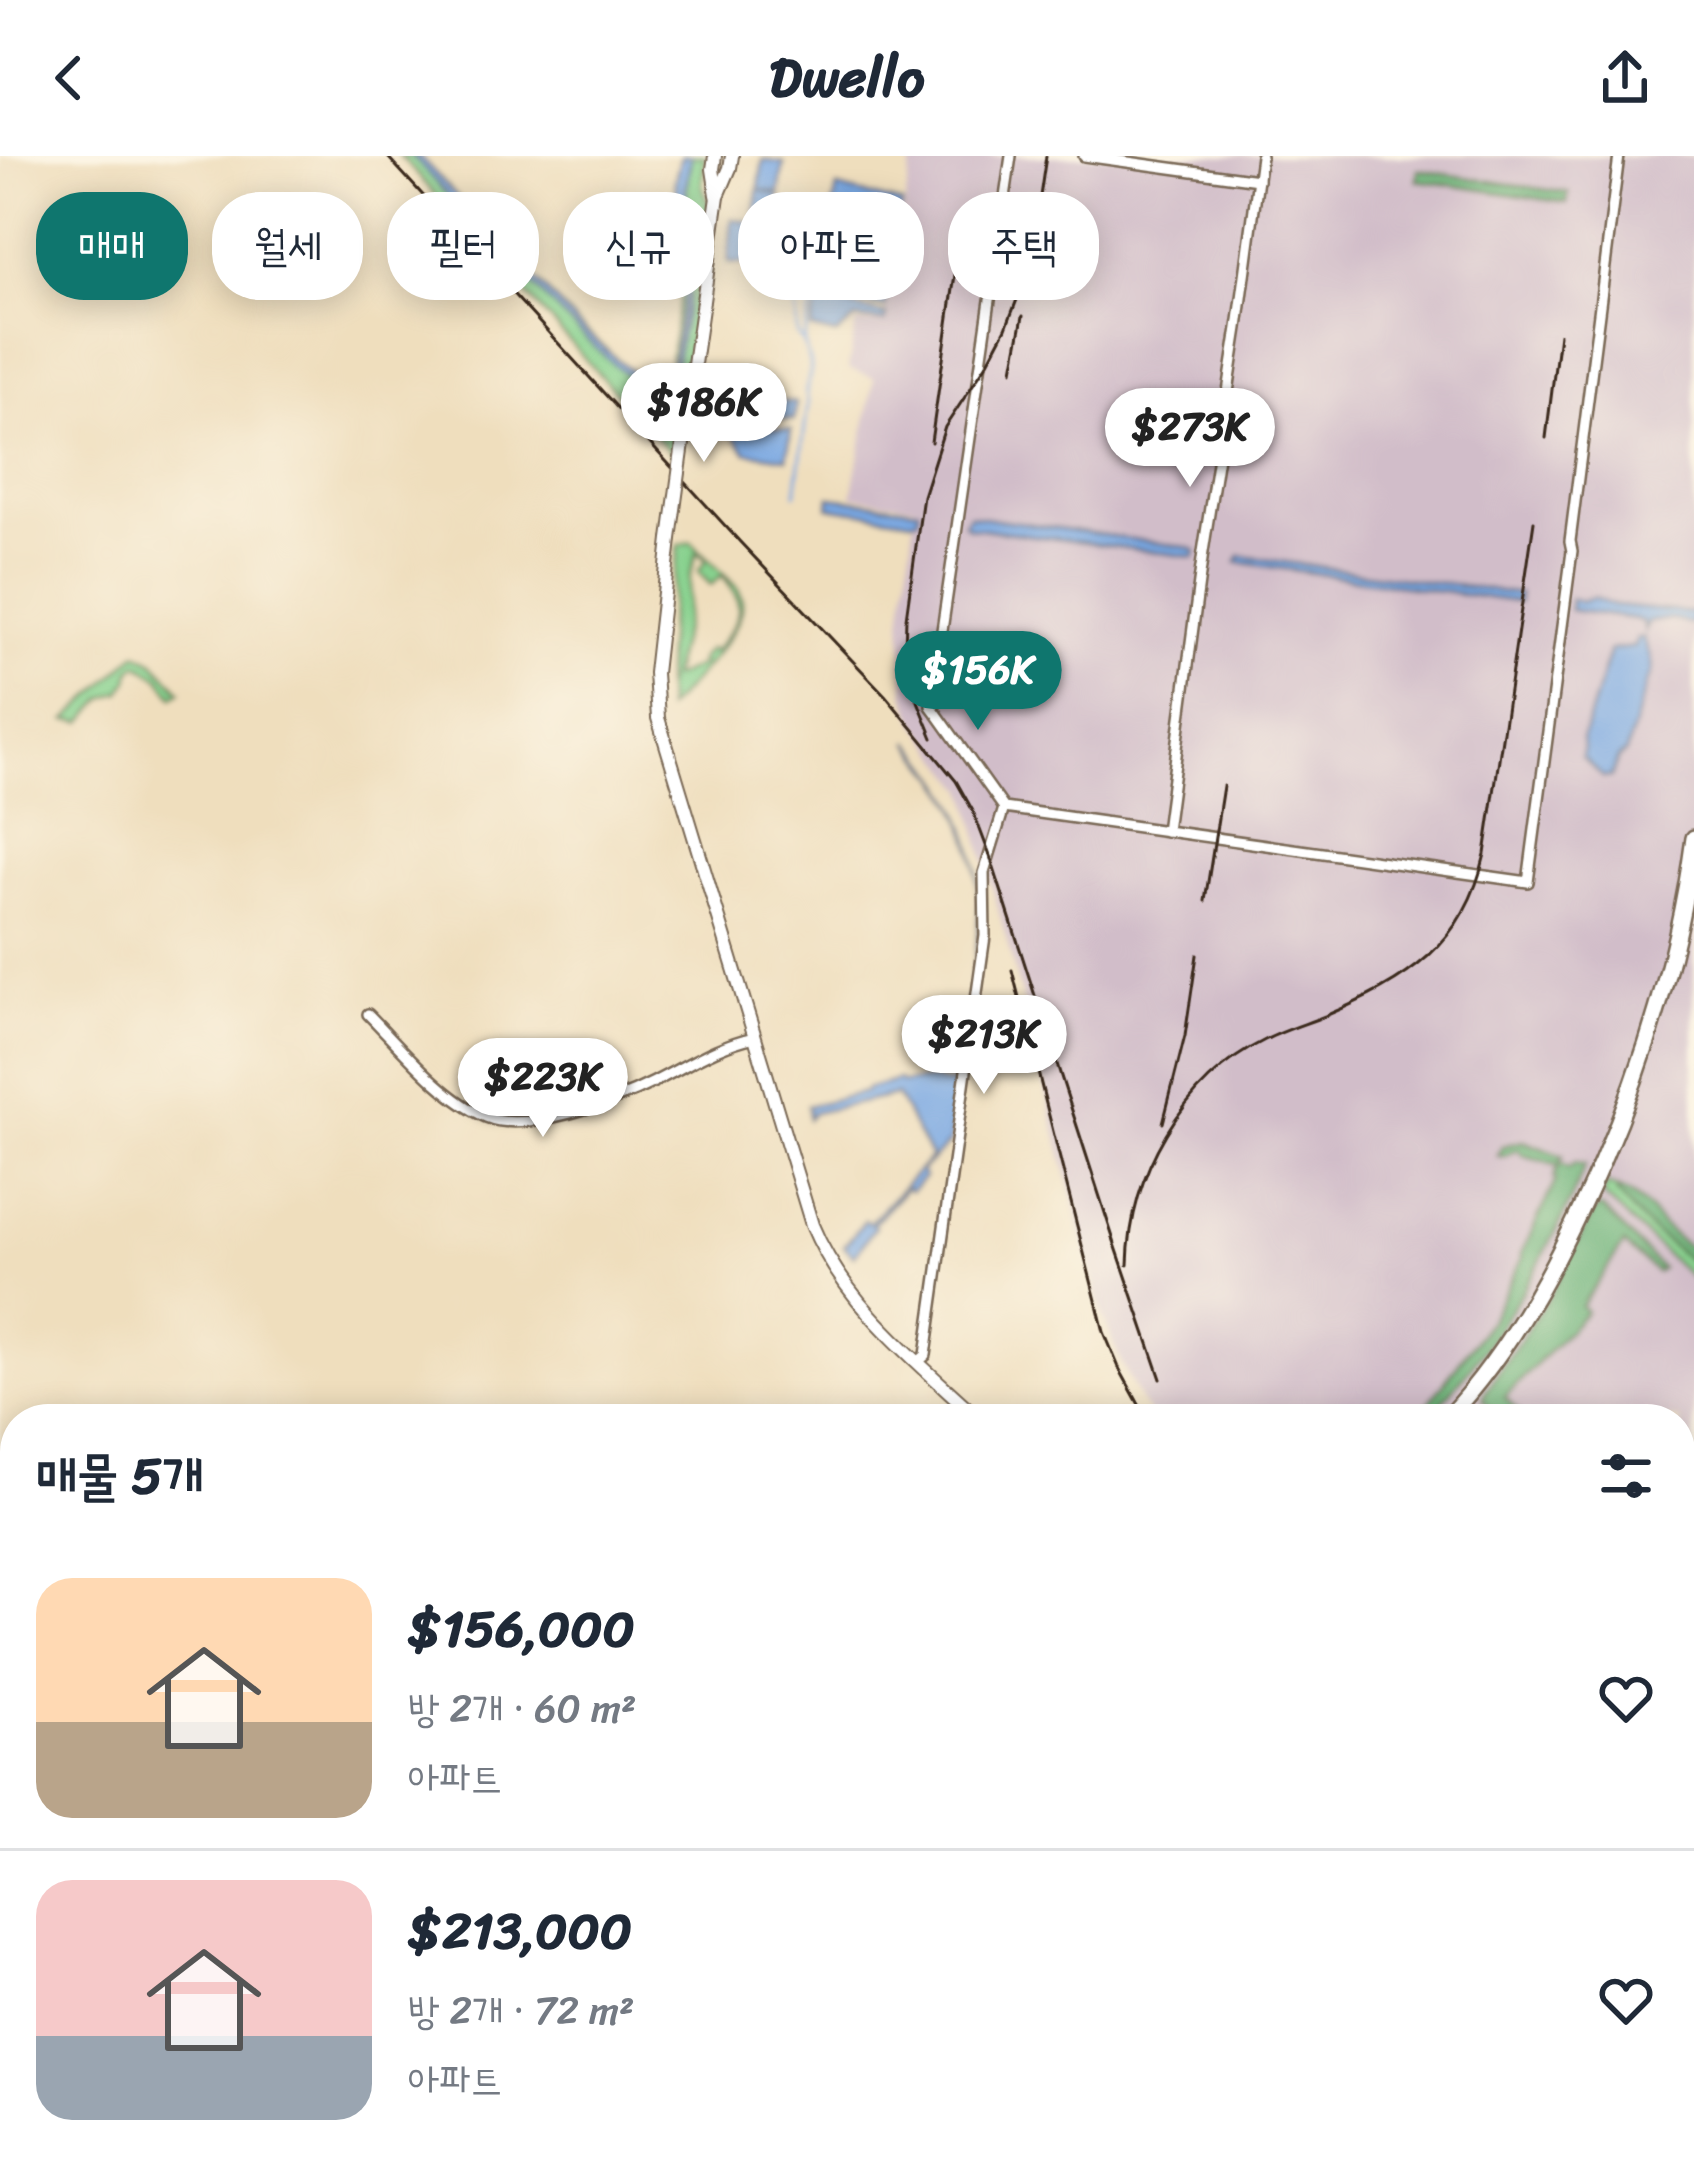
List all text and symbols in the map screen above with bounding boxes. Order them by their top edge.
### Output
text: Dwello [769,30,925,126]
icon: back [36,45,102,111]
icon: share [1592,45,1658,111]
chip: 매매 [36,192,188,300]
chip: 월세 [212,192,363,300]
chip: 필터 [387,192,539,300]
chip: 신규 [563,192,714,300]
chip: 아파트 [738,192,924,300]
chip: 주택 [948,192,1099,300]
pin: $186K [620,363,788,465]
text: $186K [648,367,760,436]
pin: $273K [1106,388,1274,490]
text: $273K [1132,392,1248,461]
pin: $156K [894,631,1062,733]
text: $156K [922,635,1034,704]
pin: $213K [900,995,1068,1097]
text: $213K [929,999,1039,1068]
pin: $223K [459,1038,627,1140]
text: $223K [485,1042,601,1111]
text: 매물 5개 [36,1431,204,1521]
icon: filters [1593,1443,1659,1509]
text: $156,000 [408,1584,635,1674]
icon: home [132,1626,276,1770]
icon: heart [1593,1665,1659,1731]
text: 방 2개 · 60 m² [408,1674,636,1743]
text: 아파트 [408,1743,502,1812]
text: $213,000 [408,1886,632,1976]
icon: home [132,1928,276,2072]
icon: heart [1593,1967,1659,2033]
text: 방 2개 · 72 m² [408,1976,634,2045]
text: 아파트 [408,2045,502,2114]

